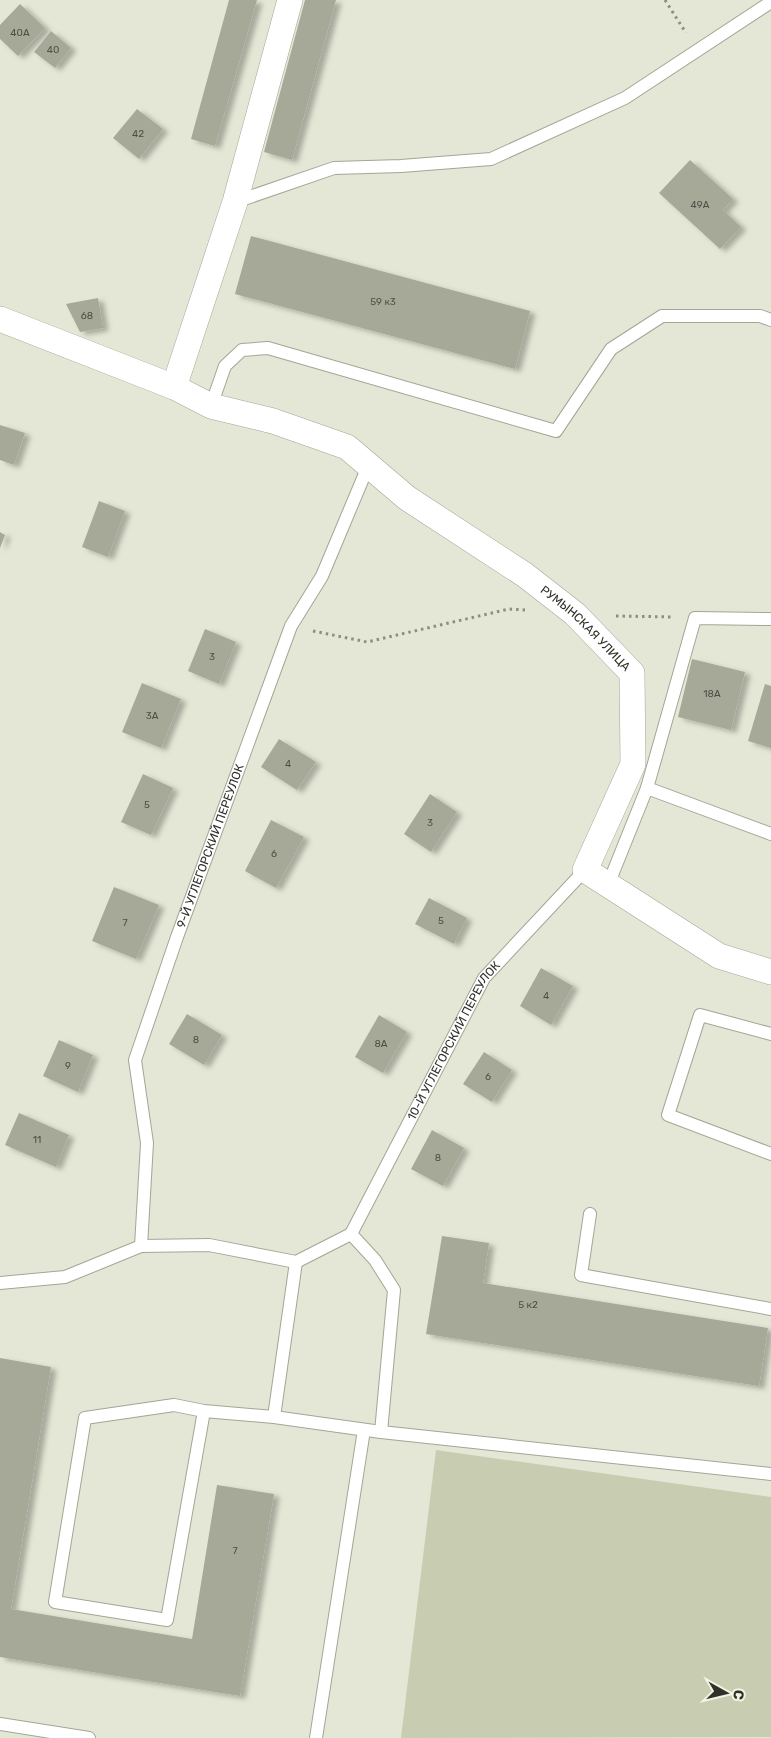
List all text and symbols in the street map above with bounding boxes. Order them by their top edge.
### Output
house number: 40А [10,27,30,39]
house number: 40 [47,44,59,56]
house number: 42 [132,128,144,140]
house number: 49А [691,199,710,211]
house number: 59 к3 [370,296,396,308]
house number: 68 [81,310,93,322]
street label: РУМЫНСКАЯ УЛИЦА [538,583,633,674]
house number: 3 [209,651,215,663]
house number: 18А [703,688,721,700]
house number: 3А [146,710,159,722]
house number: 4 [285,758,291,770]
street label: 9-Й УГЛЕГОРСКИЙ ПЕРЕУЛОК [174,762,247,930]
house number: 5 [144,799,150,811]
house number: 3 [427,817,433,829]
house number: 6 [271,848,277,860]
house number: 5 [438,915,444,927]
house number: 7 [122,917,128,929]
street label: 10-Й УГЛЕГОРСКИЙ ПЕРЕУЛОК [404,958,503,1122]
house number: 4 [543,990,549,1002]
house number: 8 [193,1034,199,1046]
house number: 8А [374,1038,388,1050]
house number: 9 [65,1060,71,1072]
house number: 6 [485,1071,491,1083]
house number: 11 [33,1134,41,1146]
house number: 8 [435,1152,441,1164]
house number: 5 к2 [518,1299,538,1311]
house number: 7 [232,1545,238,1557]
north arrow [701,1668,751,1718]
text: С [729,1689,747,1701]

